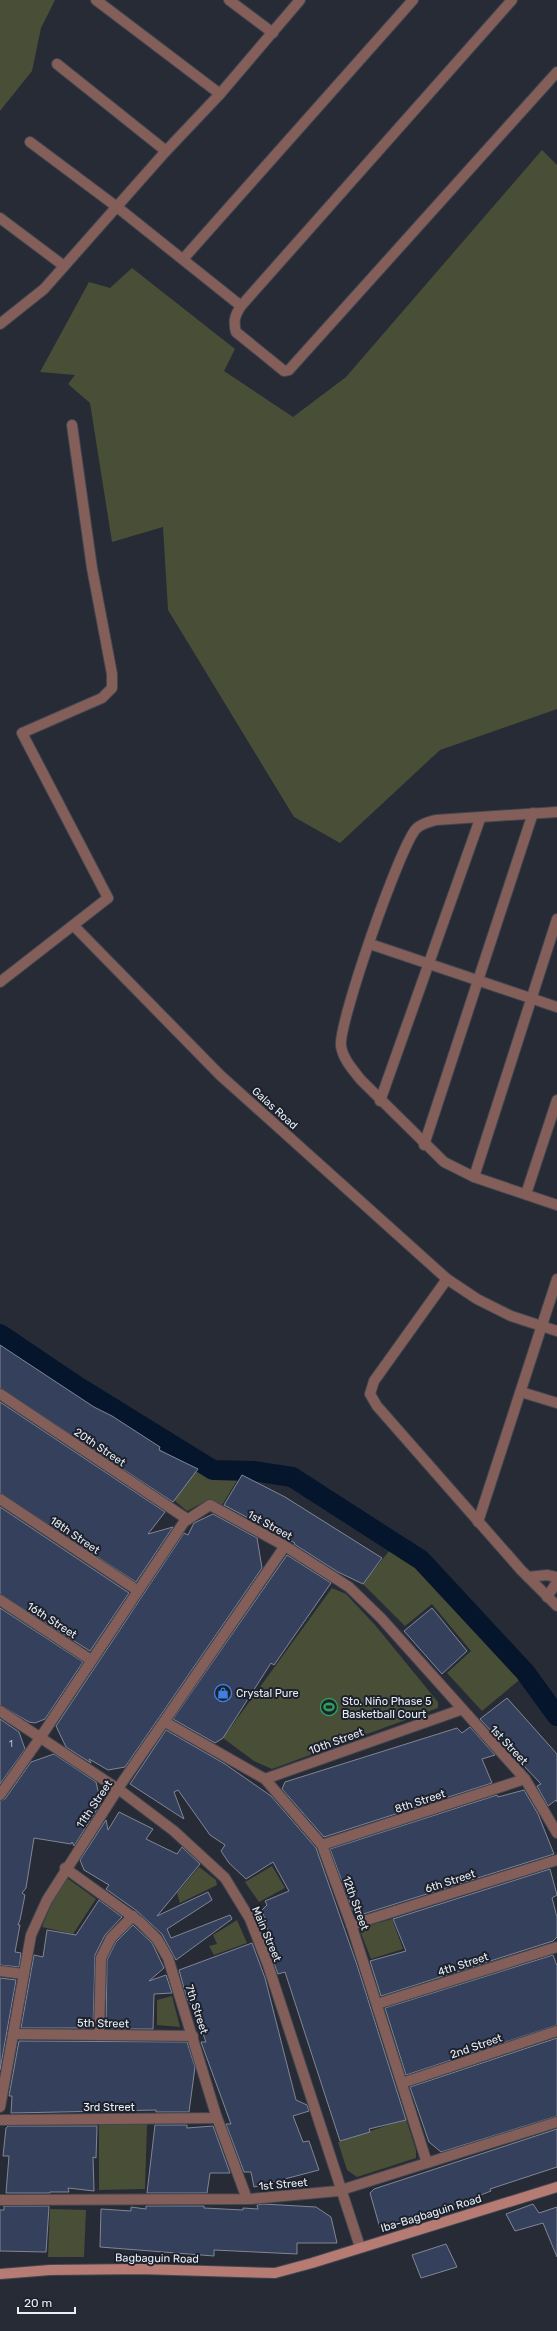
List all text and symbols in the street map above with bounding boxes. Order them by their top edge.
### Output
street label: Galas Road [249,1085,300,1132]
street label: 20th Street [72,1426,128,1470]
street label: 1st Street [245,1508,295,1543]
street label: 18th Street [47,1514,103,1557]
street label: 16th Street [24,1599,80,1642]
shop icon: Crystal Pure [213,1683,233,1703]
place label: Crystal Pure [236,1687,299,1700]
place label: Sto. Niño Phase 5 Basketball Court [342,1695,432,1721]
sports icon: Sto. Niño Phase 5 Basketball Court [319,1697,339,1717]
street label: 1st Street [487,1723,531,1768]
street label: 10th Street [307,1725,366,1757]
house number: 1 [9,1739,13,1749]
street label: 11th Street [74,1777,116,1831]
street label: 8th Street [393,1787,448,1816]
street label: 6th Street [423,1867,478,1896]
street label: 12th Street [340,1874,372,1933]
street label: Main Street [249,1905,284,1964]
street label: 4th Street [436,1950,491,1979]
street label: 7th Street [182,1983,211,2036]
street label: 5th Street [77,2017,130,2030]
street label: 2nd Street [448,2031,505,2061]
street label: 3rd Street [83,2101,136,2114]
street label: 1st Street [258,2176,309,2193]
street label: Iba-Bagbaguin Road [379,2192,483,2235]
street label: Bagbaguin Road [115,2251,199,2266]
scale bar [18,2289,75,2315]
text: 20 m [24,2296,52,2310]

